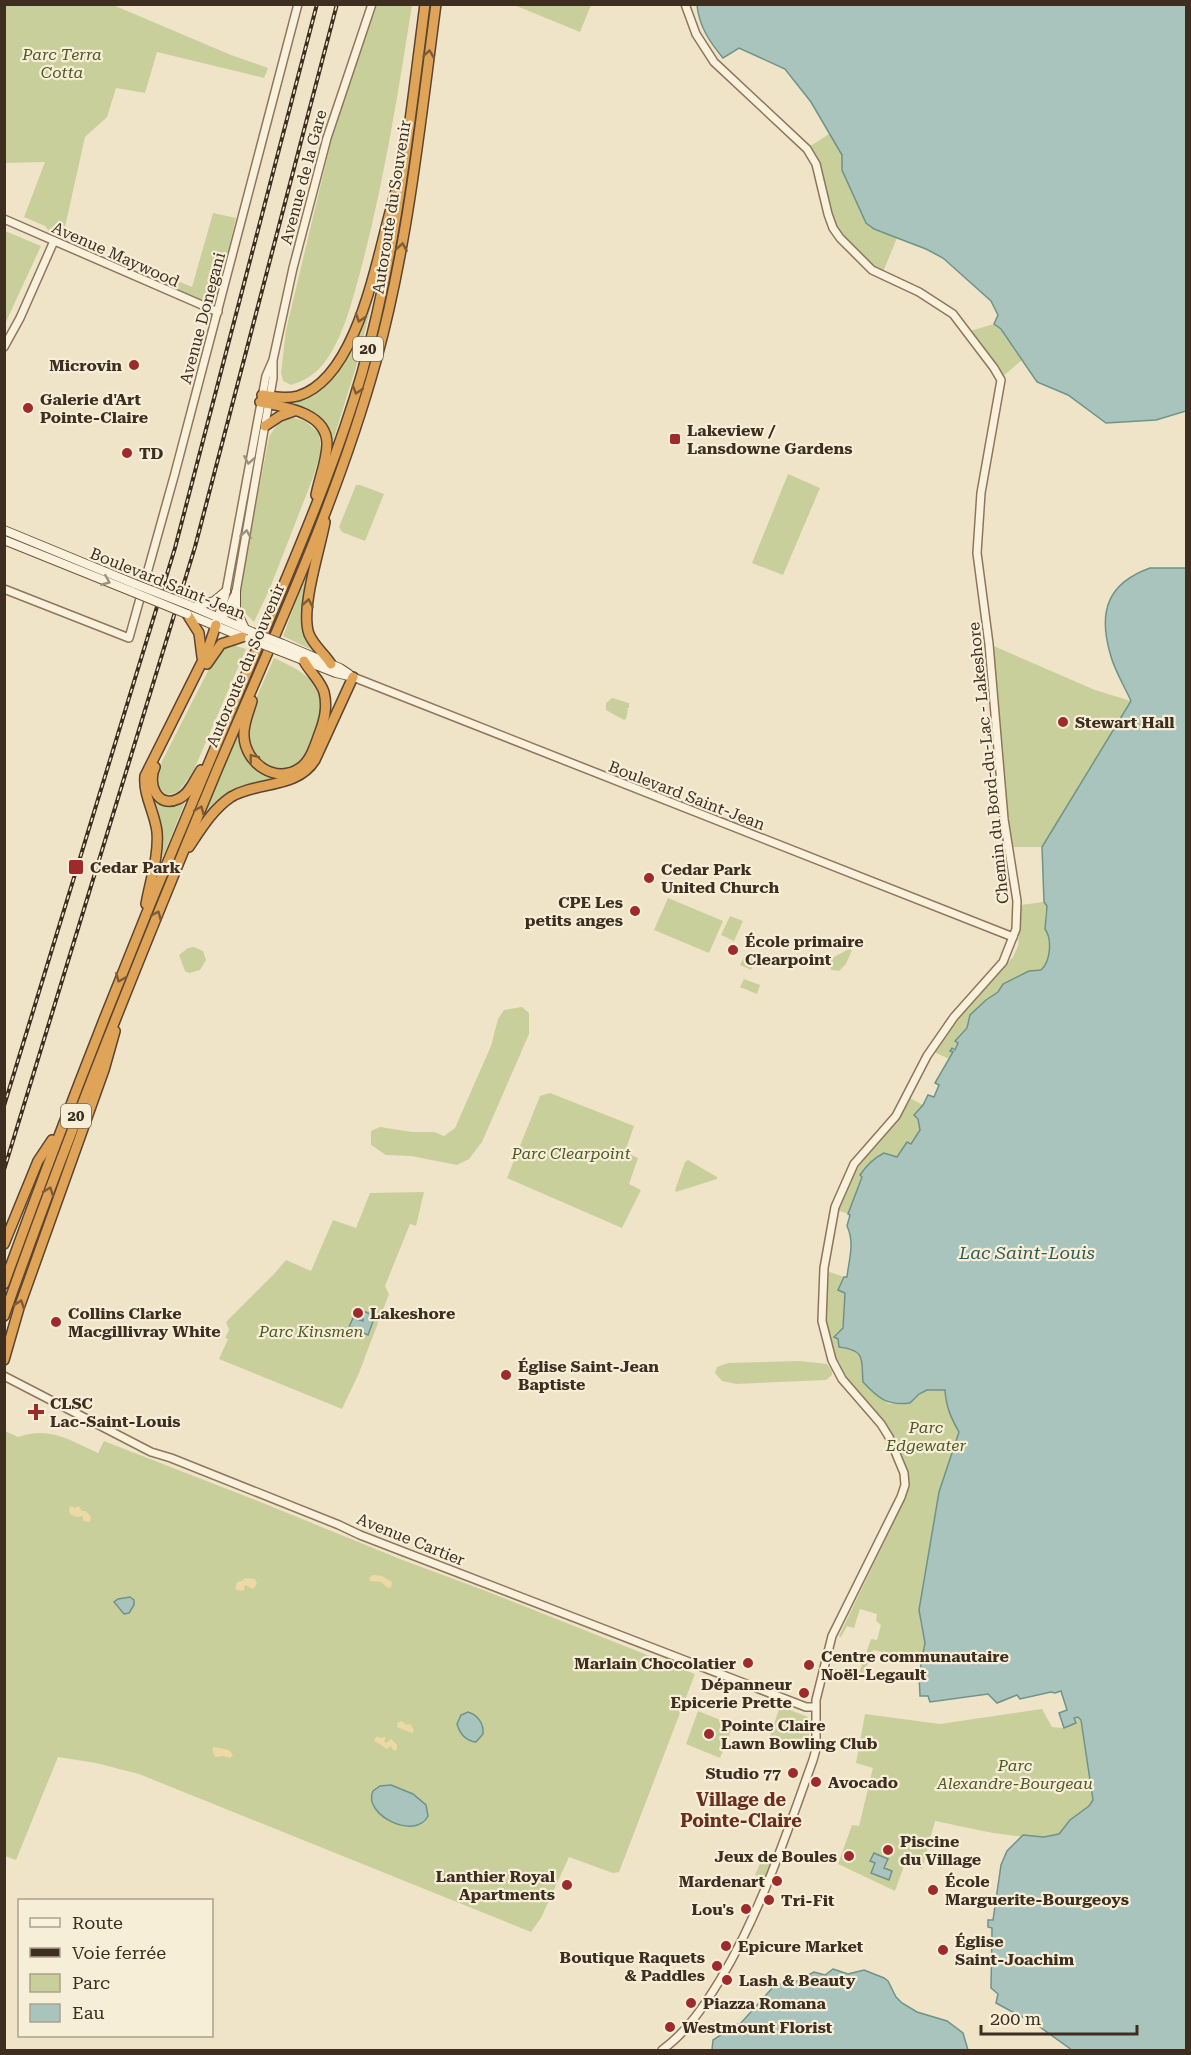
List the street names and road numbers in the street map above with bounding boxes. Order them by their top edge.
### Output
street label: Avenue de la Gare [276,107,331,247]
street label: Autoroute du Souvenir [368,118,415,295]
street label: Avenue Maywood [49,218,182,291]
street label: Avenue Donegani [176,250,229,386]
road number: 20 [353,337,383,361]
street label: Boulevard Saint-Jean [87,544,248,623]
street label: Autoroute du Souvenir [202,580,289,750]
street label: Chemin du Bord-du-Lac - Lakeshore [964,621,1013,905]
street label: Boulevard Saint-Jean [606,757,768,834]
road number: 20 [61,1104,91,1128]
street label: Avenue Cartier [354,1509,468,1570]

